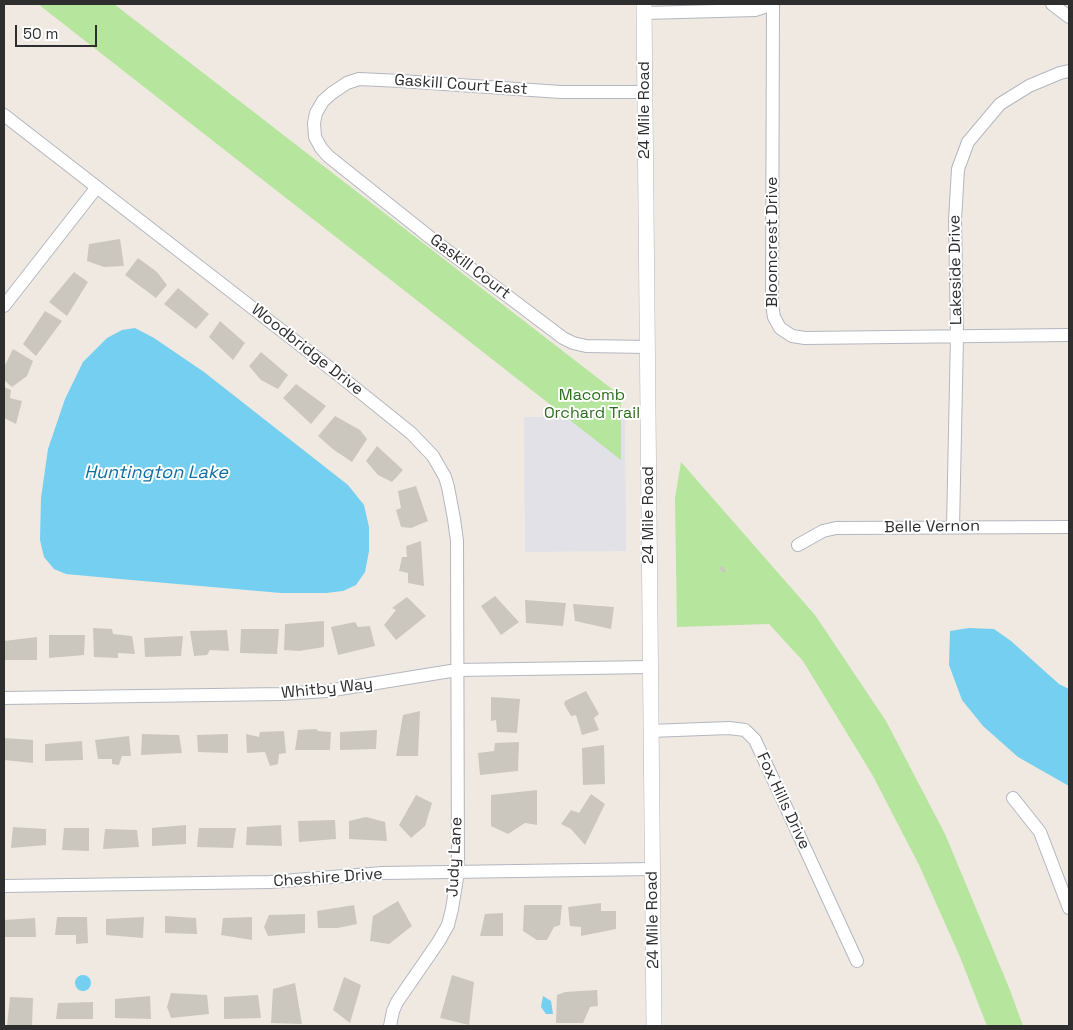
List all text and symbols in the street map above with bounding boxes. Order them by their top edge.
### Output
scale bar [18,15,100,47]
text: 50 m [23,24,58,43]
street label: 24 Mile Road [635,61,655,159]
street label: Gaskill Court East [394,71,528,99]
street label: Bloomcrest Drive [763,177,783,307]
street label: Lakeside Drive [945,215,967,325]
street label: Gaskill Court [426,230,514,304]
street label: Woodbridge Drive [247,300,367,400]
park label: Macomb Orchard Trail [544,386,640,424]
water label: Huntington Lake [84,462,228,484]
street label: 24 Mile Road [639,466,659,564]
street label: Belle Vernon [884,517,980,537]
street label: Whitby Way [280,675,374,703]
street label: Fox Hills Drive [752,750,814,852]
street label: Judy Lane [443,816,467,898]
street label: Cheshire Drive [273,865,383,891]
street label: 24 Mile Road [643,871,663,969]

